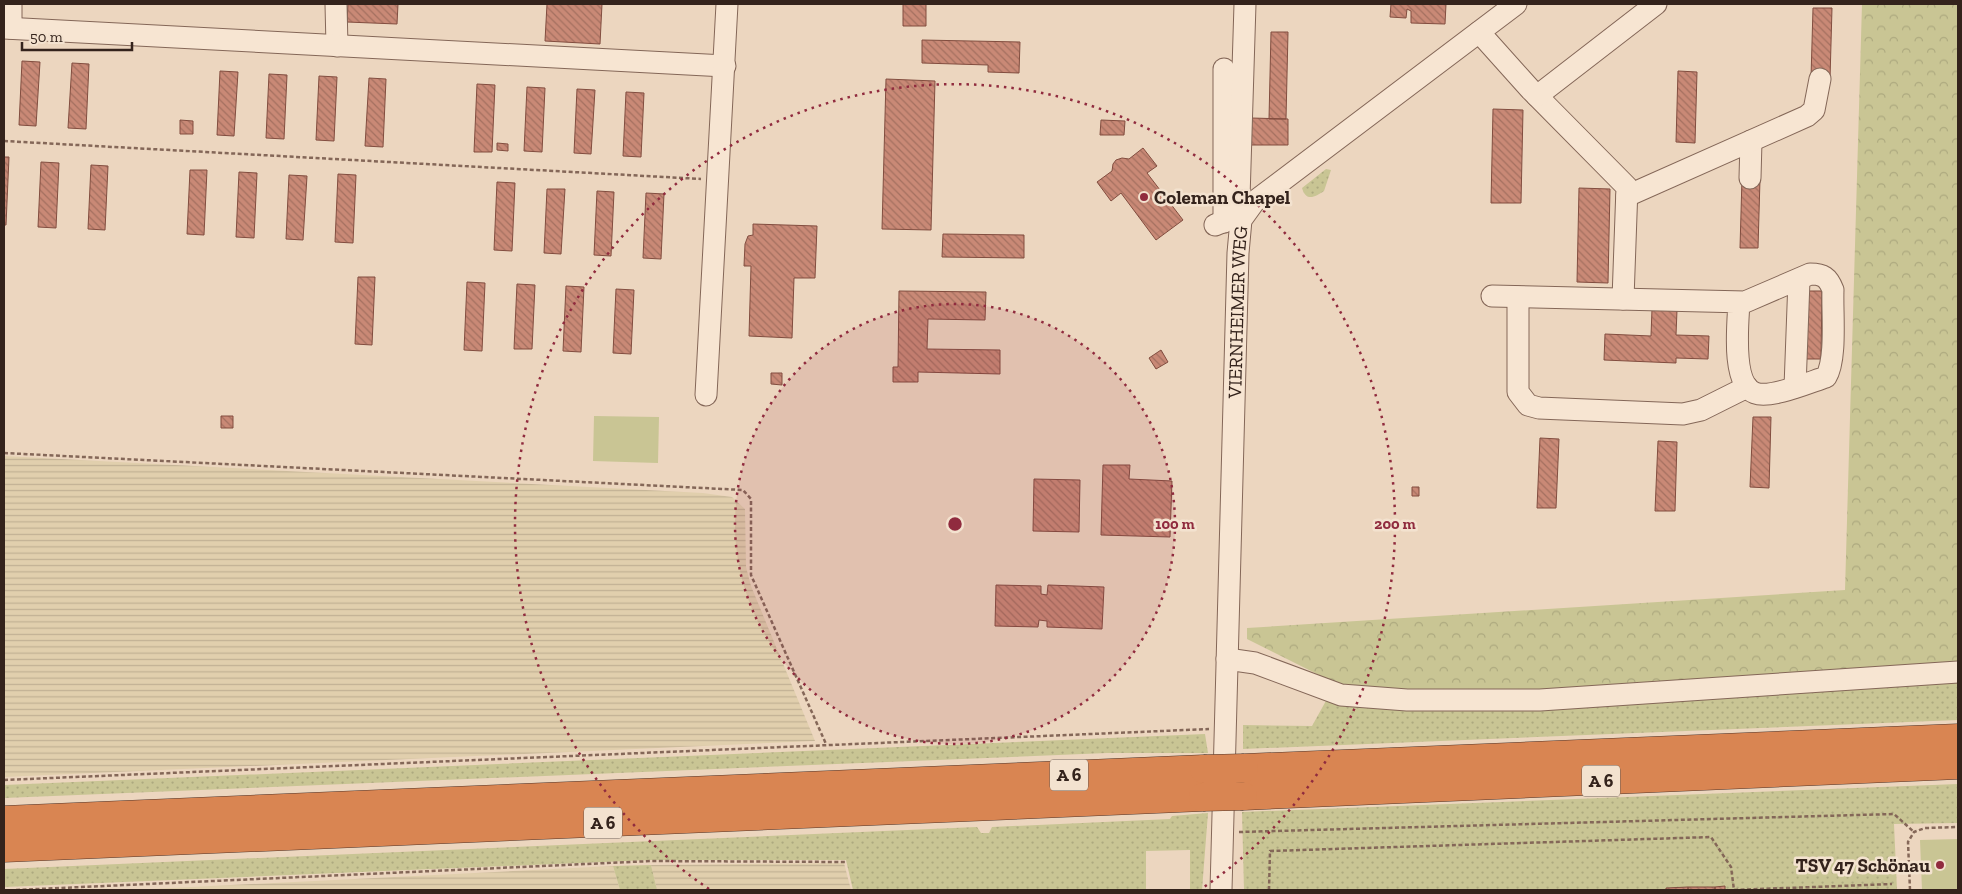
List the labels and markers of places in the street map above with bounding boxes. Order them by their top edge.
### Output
place label: Coleman Chapel [1154,186,1291,209]
marker: Coleman Chapel [1138,191,1150,203]
centre of rings [946,515,964,533]
place label: TSV 47 Schönau [1795,854,1930,877]
marker: TSV 47 Schönau [1934,859,1946,871]

